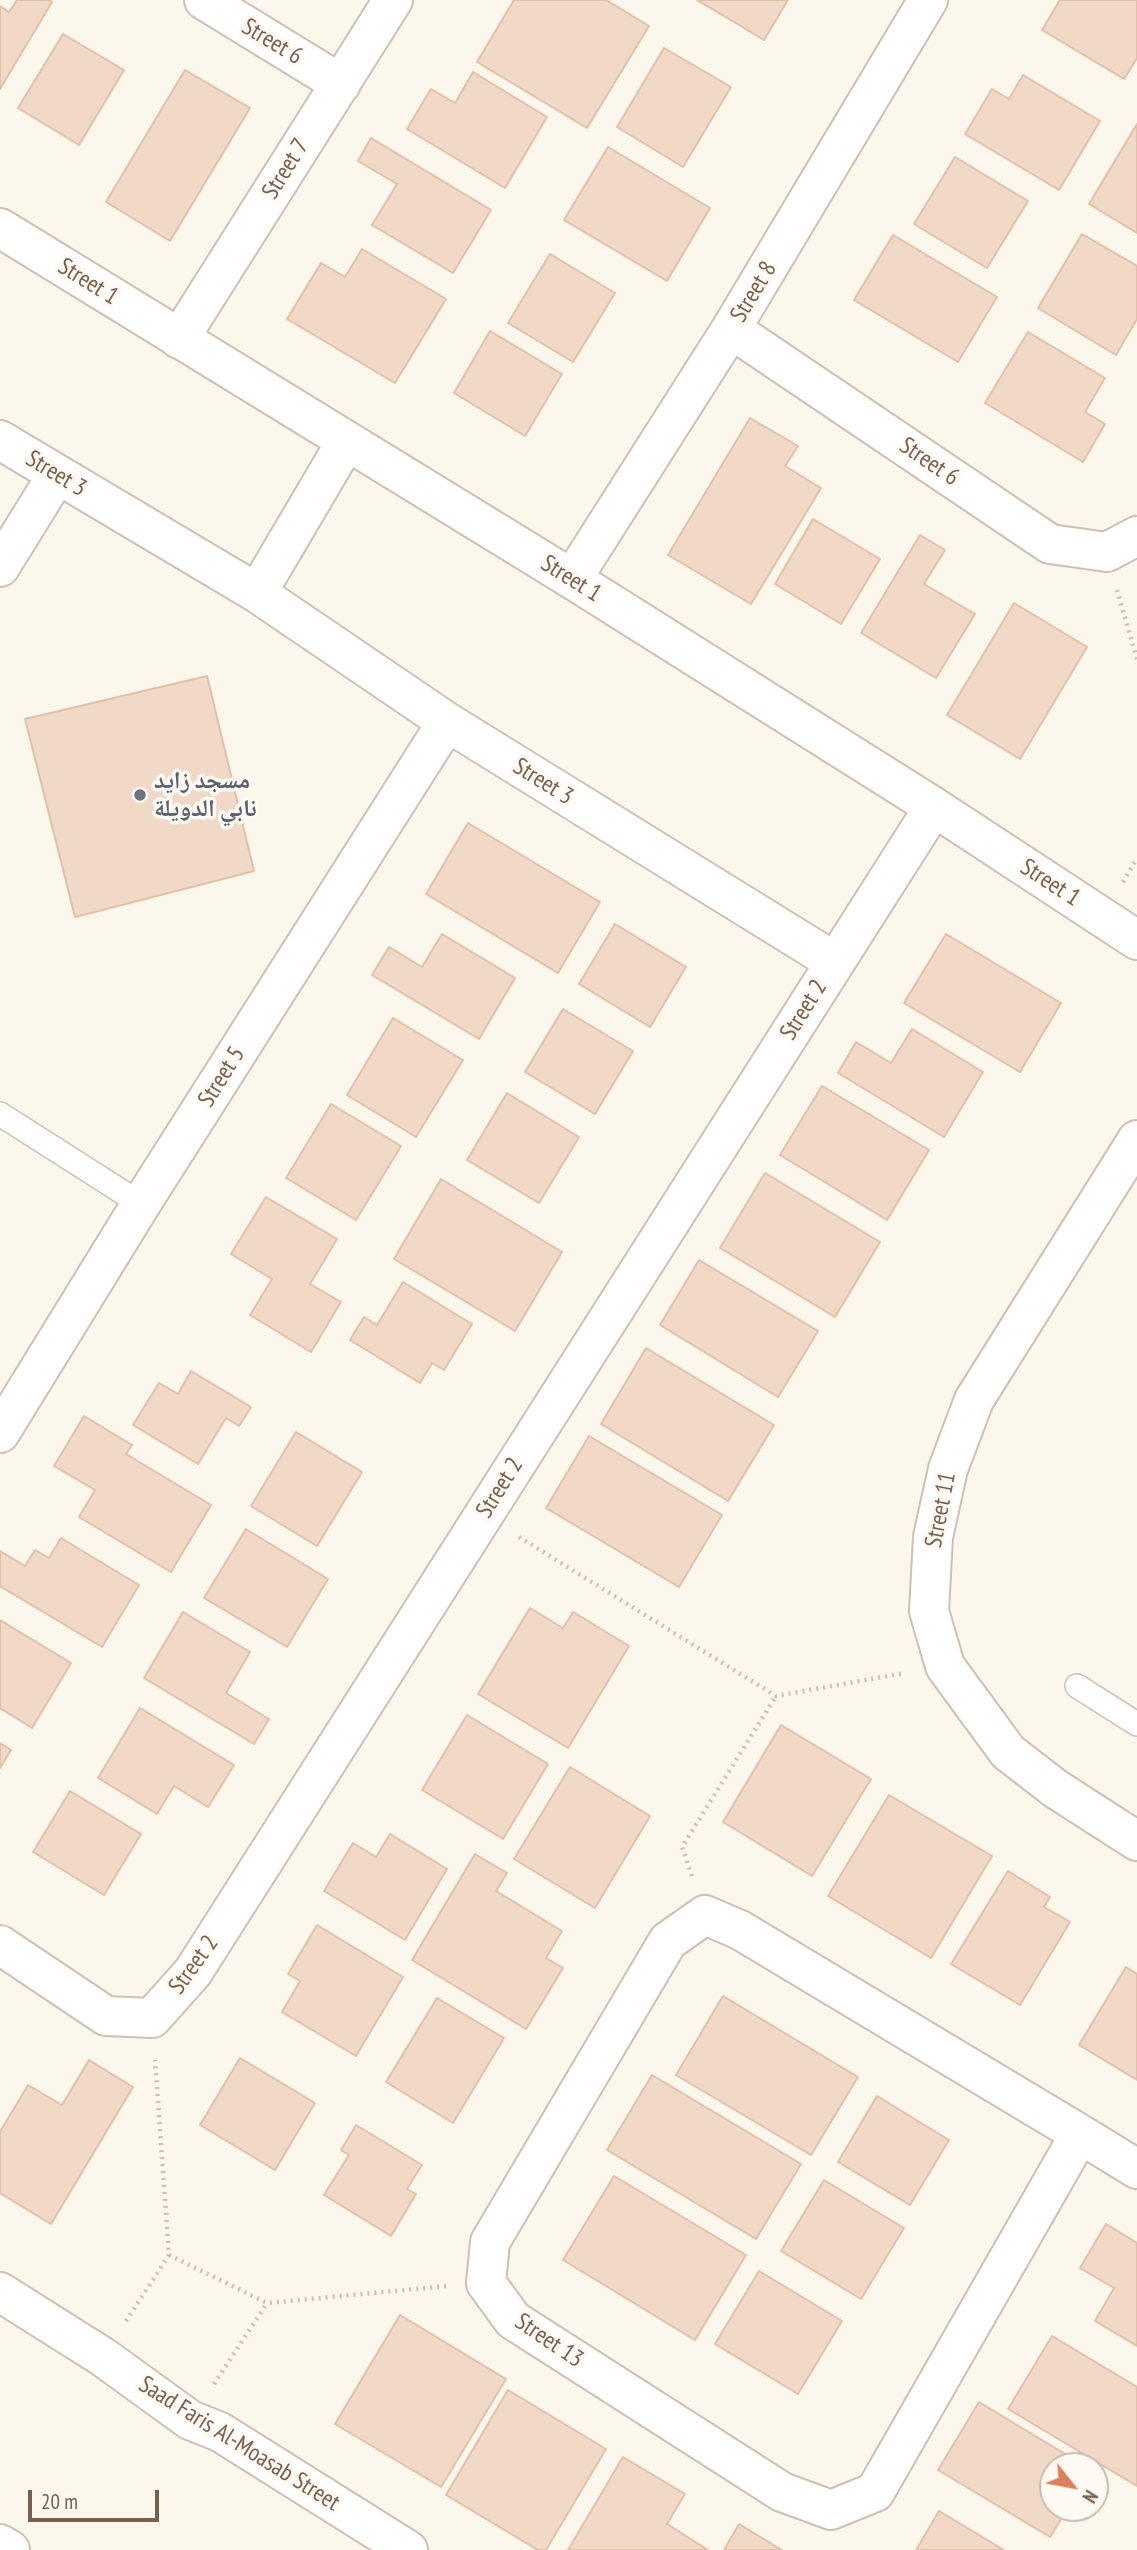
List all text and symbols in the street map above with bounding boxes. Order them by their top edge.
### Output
street label: Street 6 [236,13,308,71]
street label: Street 7 [256,134,316,204]
street label: Street 1 [53,252,123,312]
street label: Street 8 [725,256,783,328]
street label: Street 6 [894,432,964,492]
street label: Street 3 [20,445,92,503]
street label: Street 1 [536,549,606,609]
street label: Street 3 [508,752,578,812]
place label: مسجد زايد نابي الدويلة [154,767,256,823]
marker: مسجد زايد نابي الدويلة [132,787,148,803]
street label: Street 1 [1015,853,1085,913]
street label: Street 2 [774,975,834,1045]
street label: Street 5 [192,1042,252,1112]
street label: Street 2 [470,1453,530,1523]
street label: Street 11 [920,1470,962,1550]
street label: Street 2 [163,1930,225,2000]
street label: Street 13 [509,2308,589,2374]
street label: Saad Faris Al-Moasab Street [133,2370,345,2518]
north arrow [1039,2452,1109,2522]
scale bar [32,2476,163,2520]
text: N [1077,2486,1103,2507]
text: 20 m [41,2488,78,2515]

